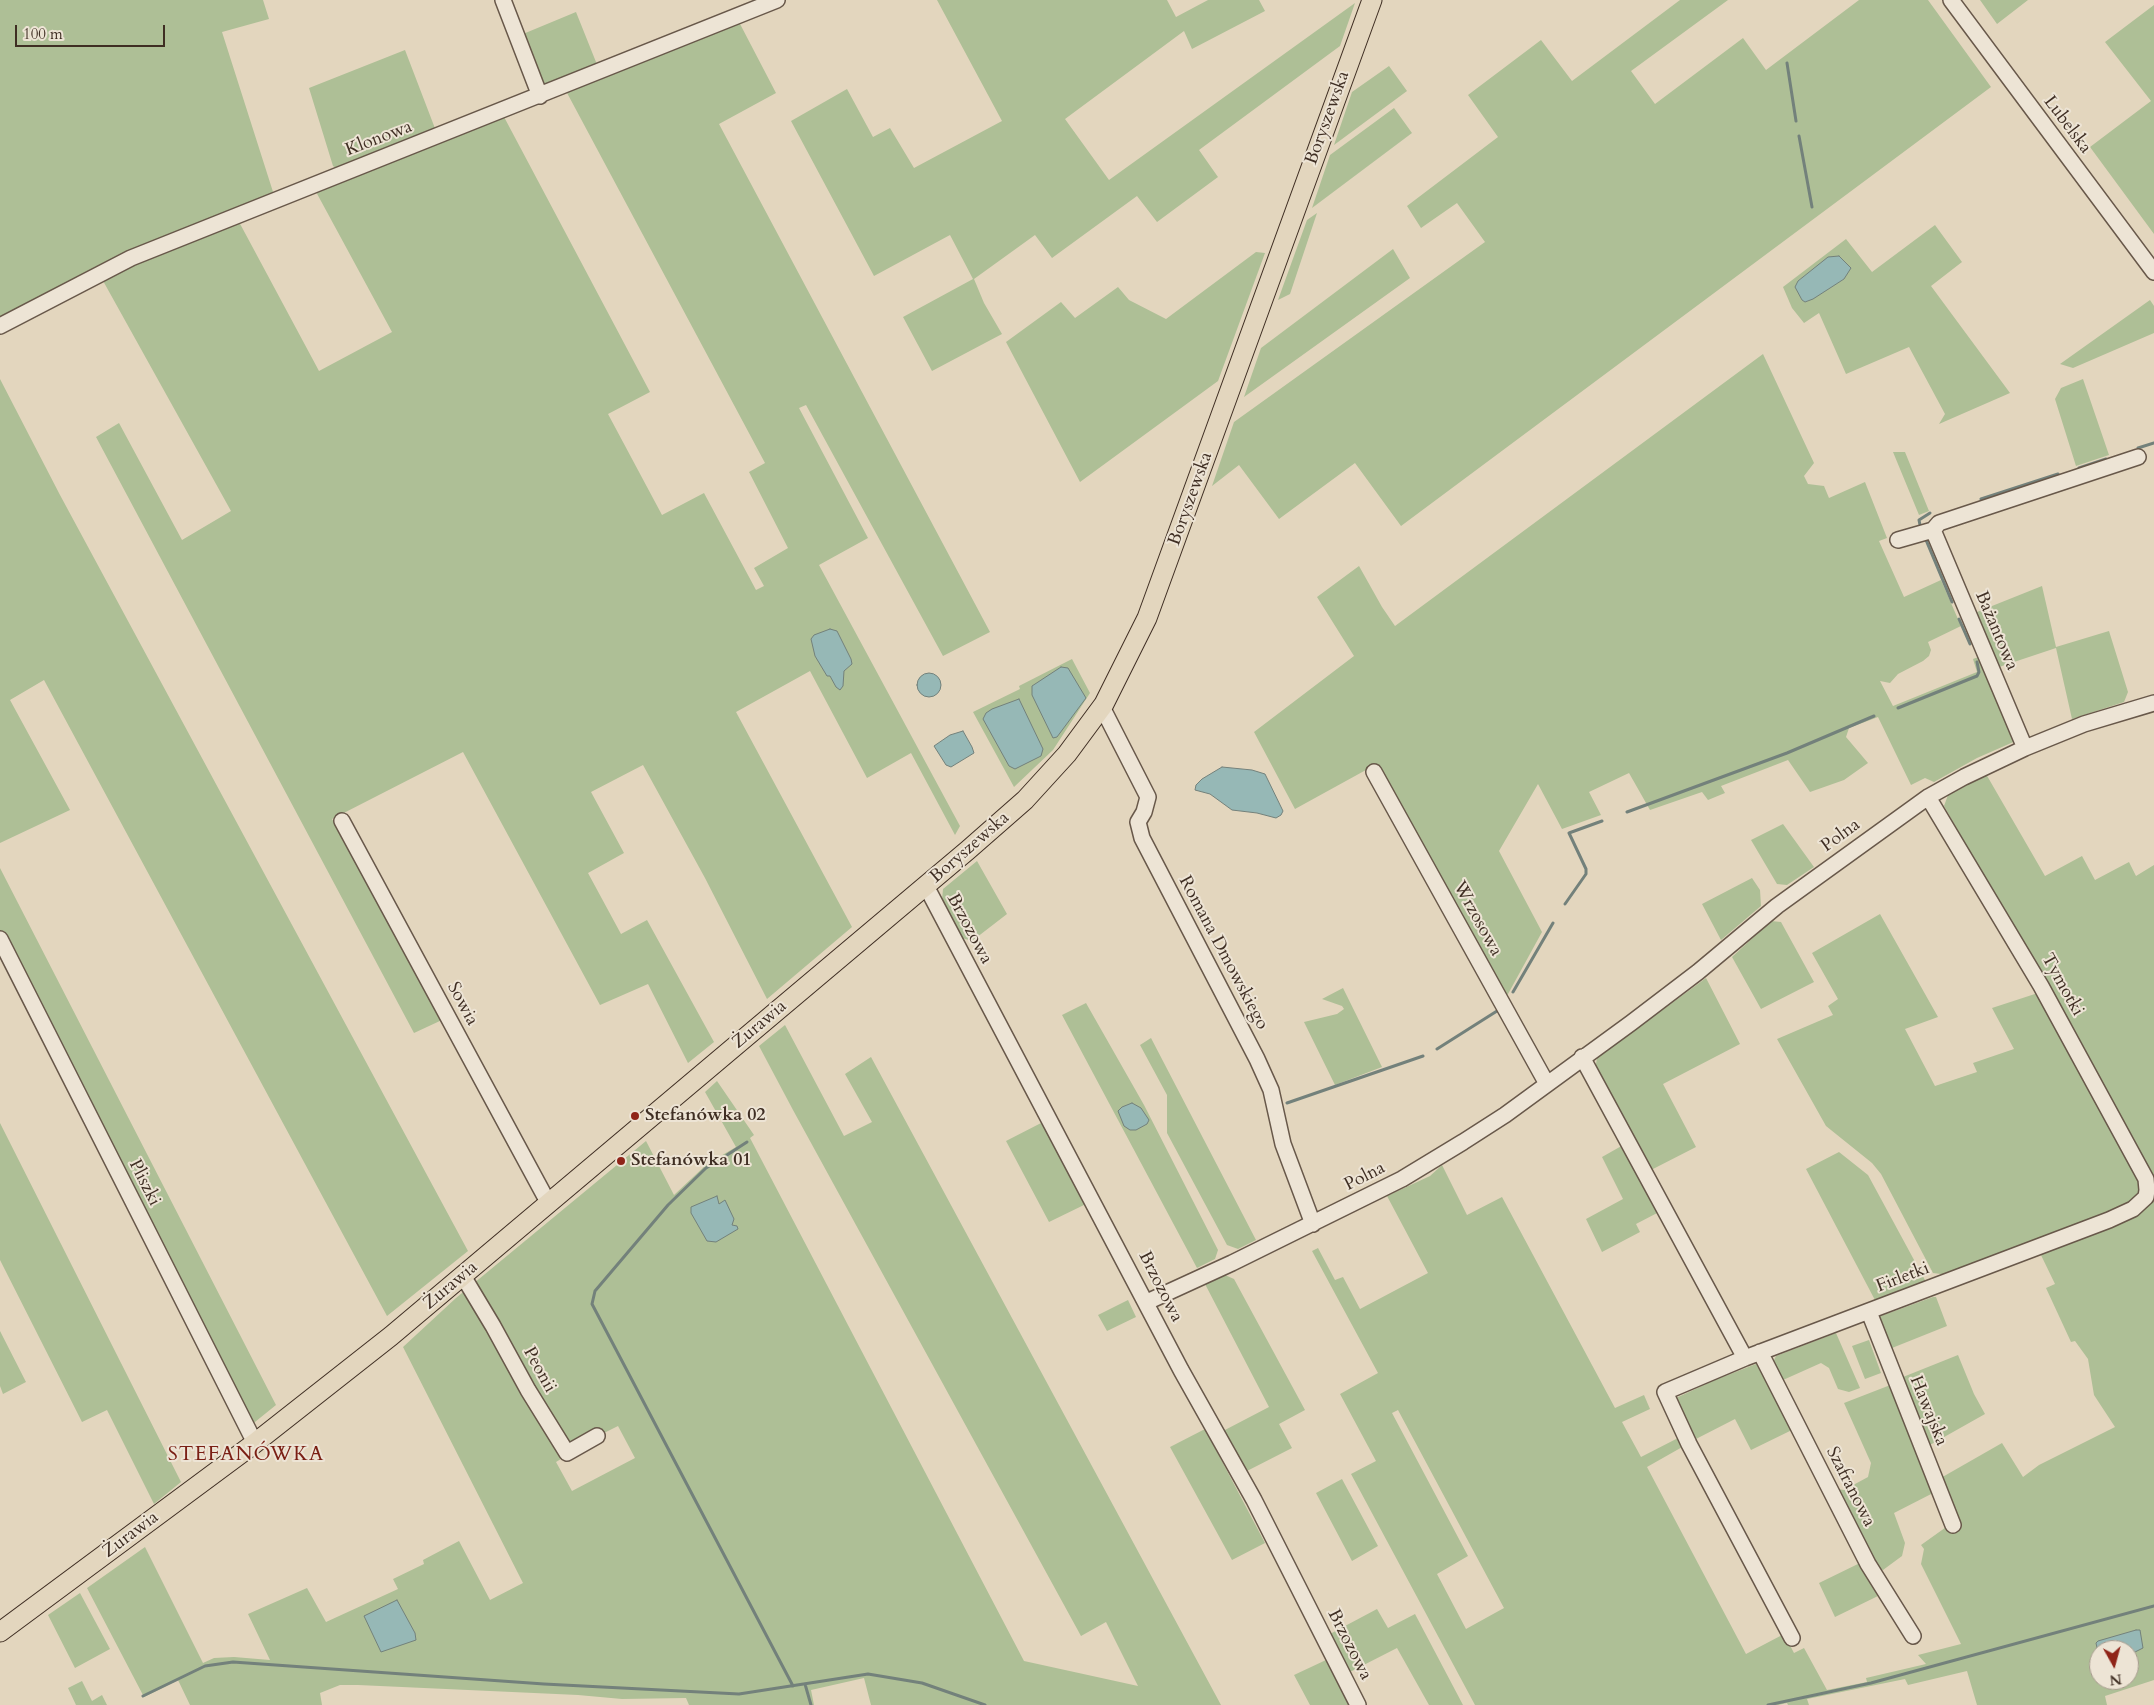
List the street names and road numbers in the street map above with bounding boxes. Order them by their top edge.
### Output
street label: Boryszewska [1301,68,1355,168]
street label: Lubelska [2038,92,2096,158]
street label: Klonowa [343,116,415,162]
street label: Boryszewska [1164,449,1218,549]
street label: Bażantowa [1970,588,2022,674]
street label: Boryszewska [926,808,1014,888]
street label: Polna [1817,815,1865,857]
street label: Romana Dmowskiego [1173,873,1273,1033]
street label: Wrzosowa [1448,878,1506,960]
street label: Brzozowa [941,890,997,968]
street label: Tymotki [2036,950,2088,1020]
street label: Sowia [442,979,482,1029]
street label: Żurawia [728,996,792,1054]
street label: Pliszki [123,1156,165,1210]
street label: Polna [1341,1158,1389,1196]
street label: Brzozowa [1133,1248,1187,1326]
street label: Żurawia [419,1257,483,1315]
street label: Firletki [1873,1258,1933,1298]
street label: Peonii [518,1343,560,1397]
street label: Hawajska [1904,1373,1952,1449]
street label: Szafranowa [1821,1443,1879,1531]
street label: Żurawia [99,1507,163,1563]
street label: Brzozowa [1322,1606,1376,1684]

